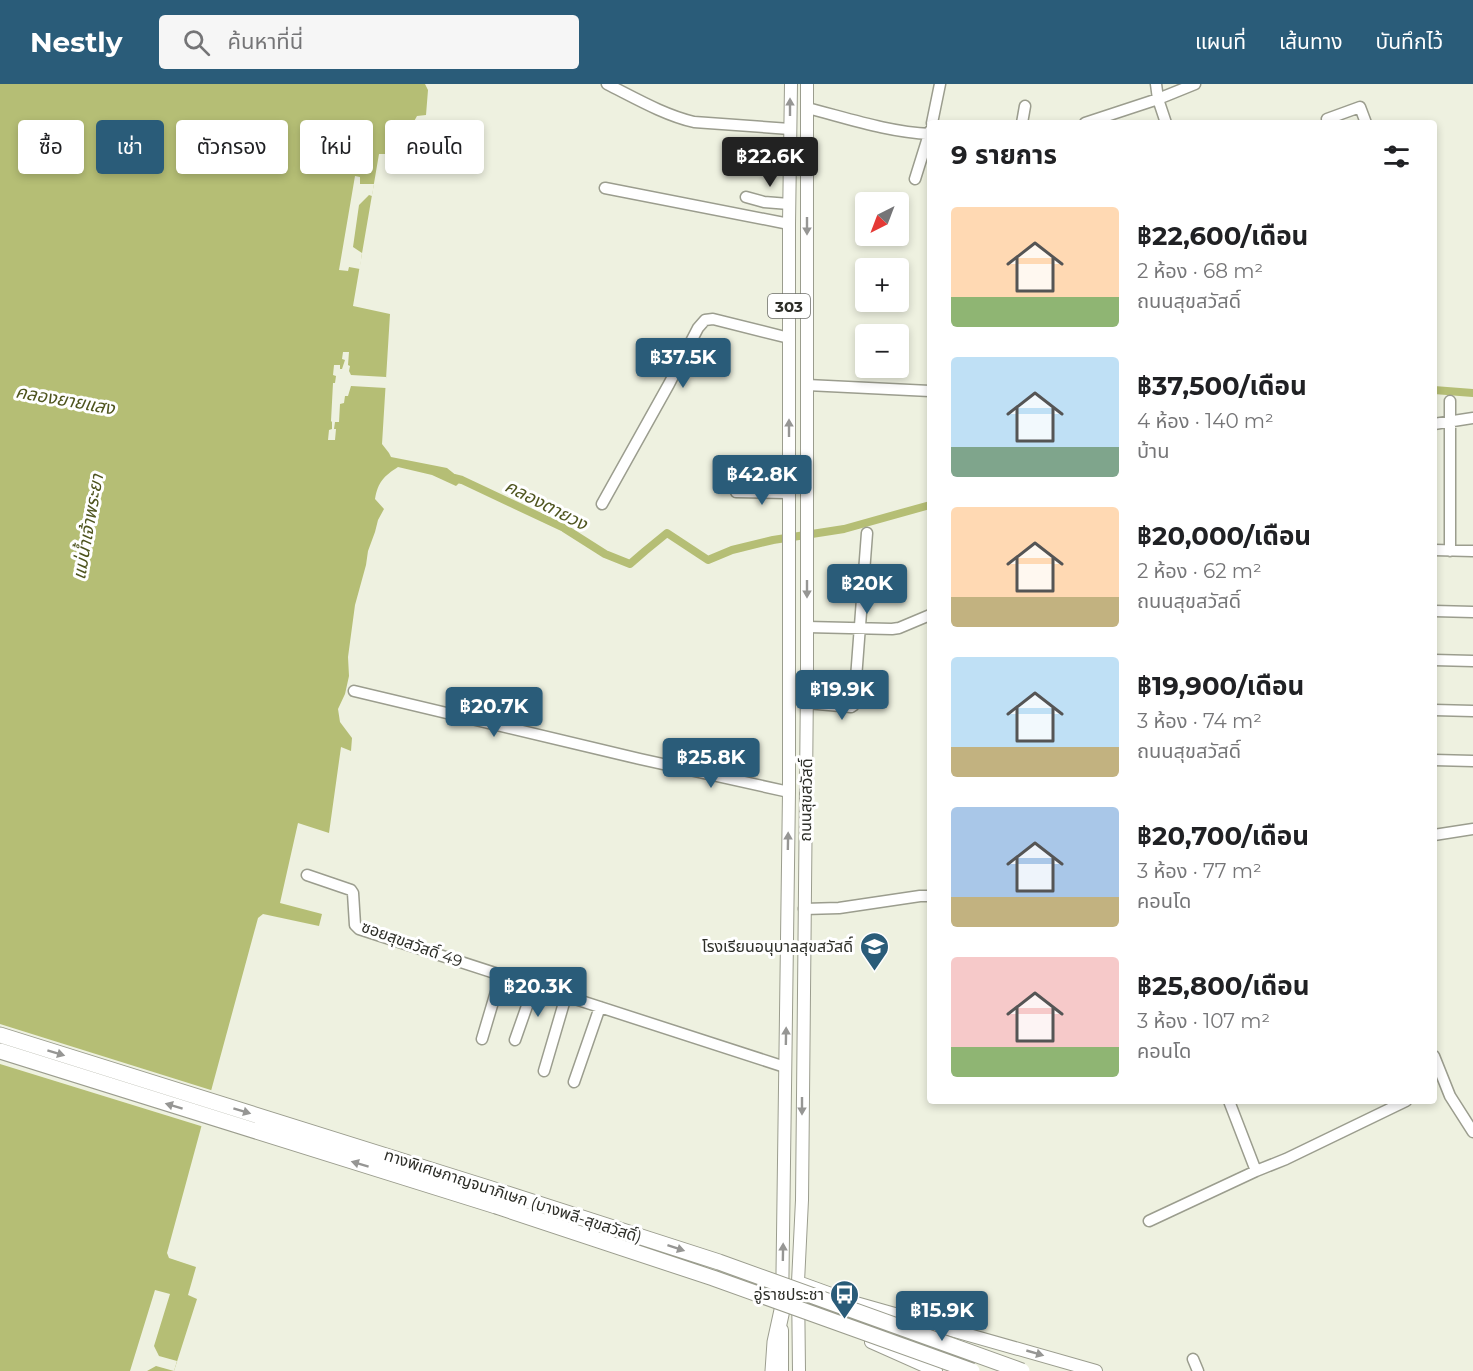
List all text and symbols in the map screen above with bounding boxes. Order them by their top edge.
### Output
search box [159,15,579,69]
text: Nestly [30,25,123,59]
icon: search [180,26,213,59]
text: ค้นหาที่นี่ [228,28,303,55]
text: แผนที่ [1195,29,1246,54]
text: เส้นทาง [1279,29,1343,54]
text: บันทึกไว้ [1376,29,1443,54]
one-way arrow [785,98,795,117]
chip: ซื้อ [18,120,84,174]
chip: เช่า [96,120,164,174]
chip: ตัวกรอง [176,120,288,174]
chip: ใหม่ [300,120,373,174]
chip: คอนโด [385,120,484,174]
pin: ฿22.6K [721,137,819,188]
text: 9 รายการ [951,139,1057,171]
icon: filters [1380,140,1413,173]
text: ฿22.6K [736,144,804,168]
north arrow [855,192,909,246]
map controls [855,192,909,378]
one-way arrow [802,217,812,236]
text: ฿22,600/เดือน [1137,220,1308,252]
icon: home [999,231,1071,303]
button: + [855,258,909,312]
text: 2 ห้อง · 68 m² [1137,259,1263,283]
text: ถนนสุขสวัสดิ์ [1137,289,1241,313]
road number: 303 [768,294,810,318]
button: − [855,324,909,378]
pin: ฿37.5K [634,338,732,389]
text: ฿37.5K [650,345,716,369]
text: ฿37,500/เดือน [1137,370,1307,402]
water label: คลองยายแสง [14,380,117,420]
icon: home [999,381,1071,453]
text: 4 ห้อง · 140 m² [1137,409,1274,433]
one-way arrow [784,419,794,438]
text: บ้าน [1137,439,1169,463]
pin: ฿42.8K [713,455,811,506]
text: ฿42.8K [727,462,797,486]
water label: แม่น้ำเจ้าพระยา [66,472,108,581]
water label: คลองตายวง [501,475,592,536]
text: ฿20,000/เดือน [1137,520,1311,552]
icon: home [999,531,1071,603]
text: 2 ห้อง · 62 m² [1137,559,1262,583]
pin: ฿20K [831,564,903,615]
text: ฿20K [841,571,893,595]
one-way arrow [802,580,812,599]
text: ถนนสุขสวัสดิ์ [1137,589,1241,613]
pin: ฿19.9K [793,670,891,721]
text: ฿19,900/เดือน [1137,670,1304,702]
text: ฿19.9K [810,677,874,701]
icon: home [999,681,1071,753]
pin: ฿20.7K [445,687,543,738]
text: ฿20.7K [460,694,528,718]
text: 3 ห้อง · 74 m² [1137,709,1262,733]
pin: ฿25.8K [662,738,760,789]
text: ถนนสุขสวัสดิ์ [1137,739,1241,763]
text: ฿25.8K [677,745,745,769]
street label: ถนนสุขสวัสดิ์ [796,758,816,842]
text: ฿20,700/เดือน [1137,820,1309,852]
one-way arrow [783,831,793,850]
icon: home [999,831,1071,903]
text: 3 ห้อง · 77 m² [1137,859,1262,883]
text: คอนโด [1137,889,1191,913]
street label: ซอยสุขสวัสดิ์ 49 [359,917,465,971]
school or university icon: โรงเรียนอนุบาลสุขสวัสดิ์ [858,930,890,972]
place label: โรงเรียนอนุบาลสุขสวัสดิ์ [702,936,853,956]
pin: ฿20.3K [489,967,587,1018]
text: ฿25,800/เดือน [1137,970,1309,1002]
text: ฿20.3K [504,974,572,998]
icon: home [999,981,1071,1053]
text: 3 ห้อง · 107 m² [1137,1009,1270,1033]
one-way arrow [781,1026,791,1045]
text: คอนโด [1137,1039,1191,1063]
one-way arrow [47,1049,65,1058]
one-way arrow [797,1096,807,1115]
one-way arrow [165,1101,183,1110]
one-way arrow [233,1107,251,1116]
street label: ทางพิเศษกาญจนาภิเษก (บางพลี-สุขสวัสดิ์) [382,1145,644,1247]
one-way arrow [351,1159,369,1168]
one-way arrow [778,1242,787,1261]
one-way arrow [667,1244,685,1254]
bus stop icon: อู่ราชประชา [829,1278,861,1320]
place label: อู่ราชประชา [754,1285,824,1304]
pin: ฿15.9K [893,1291,991,1342]
text: ฿15.9K [910,1298,974,1322]
one-way arrow [1026,1349,1044,1358]

